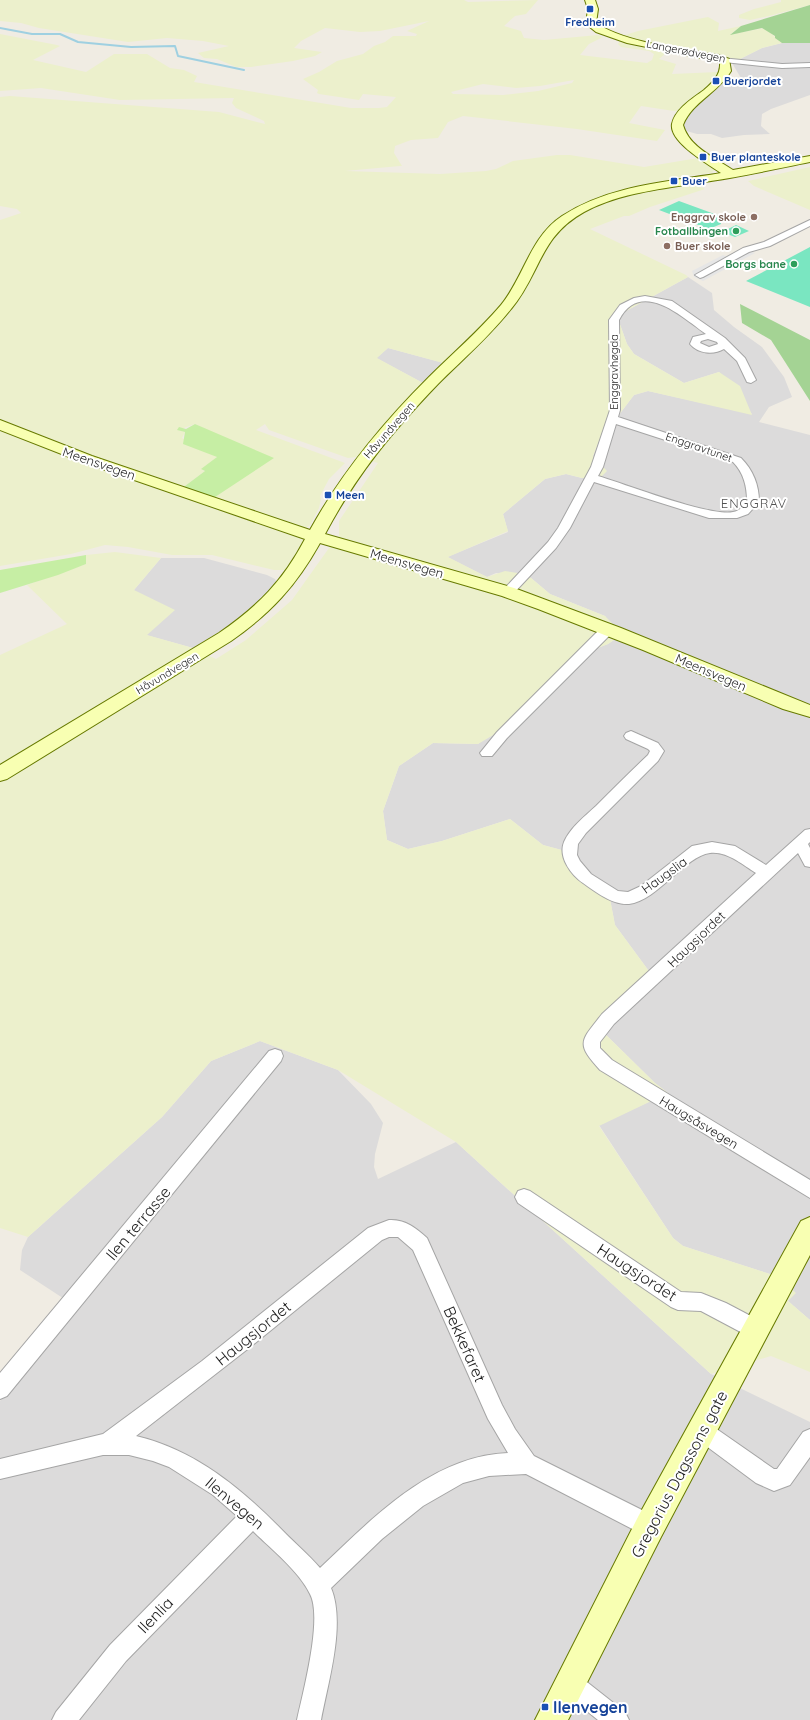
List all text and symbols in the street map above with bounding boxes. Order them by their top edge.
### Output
marker: Fredheim [585,4,595,14]
place label: Fredheim [565,15,615,29]
street label: Langerødvegen [645,36,727,66]
place label: Buerjordet [724,74,781,88]
marker: Buerjordet [711,76,721,86]
place label: Buer planteskole [711,150,801,164]
marker: Buer planteskole [698,152,708,162]
place label: Buer [682,174,707,188]
marker: Buer [669,176,679,186]
place label: Enggrav skole [671,210,746,224]
marker: Enggrav skole [749,212,759,222]
place label: Fotballbingen [655,224,728,238]
marker: Fotballbingen [731,226,741,236]
place label: Buer skole [675,239,731,253]
marker: Buer skole [662,241,672,251]
place label: Borgs bane [725,257,787,271]
marker: Borgs bane [789,259,799,269]
street label: Enggravhøgda [607,334,621,410]
street label: Håvundvegen [361,399,417,461]
street label: Enggravtunet [664,429,734,465]
street label: Meensvegen [61,443,137,483]
place label: Meen [336,488,365,502]
marker: Meen [323,490,333,500]
district label: ENGGRAV [721,495,787,511]
street label: Meensvegen [368,545,446,581]
street label: Håvundvegen [133,649,201,697]
street label: Meensvegen [673,650,749,694]
street label: Haugslia [638,853,690,897]
street label: Haugsjordet [664,907,728,971]
street label: Haugsåsvegen [657,1092,741,1152]
street label: Ilen terrasse [101,1182,175,1264]
street label: Haugsjordet [593,1239,681,1305]
street label: Haugsjordet [211,1297,295,1369]
street label: Bekkefaret [439,1303,491,1385]
street label: Gregorius Dagssons gate [626,1387,732,1561]
street label: Ilenvegen [201,1473,269,1533]
street label: Ilenlia [133,1593,177,1637]
place label: Ilenvegen [553,1697,628,1717]
marker: Ilenvegen [540,1702,550,1712]

